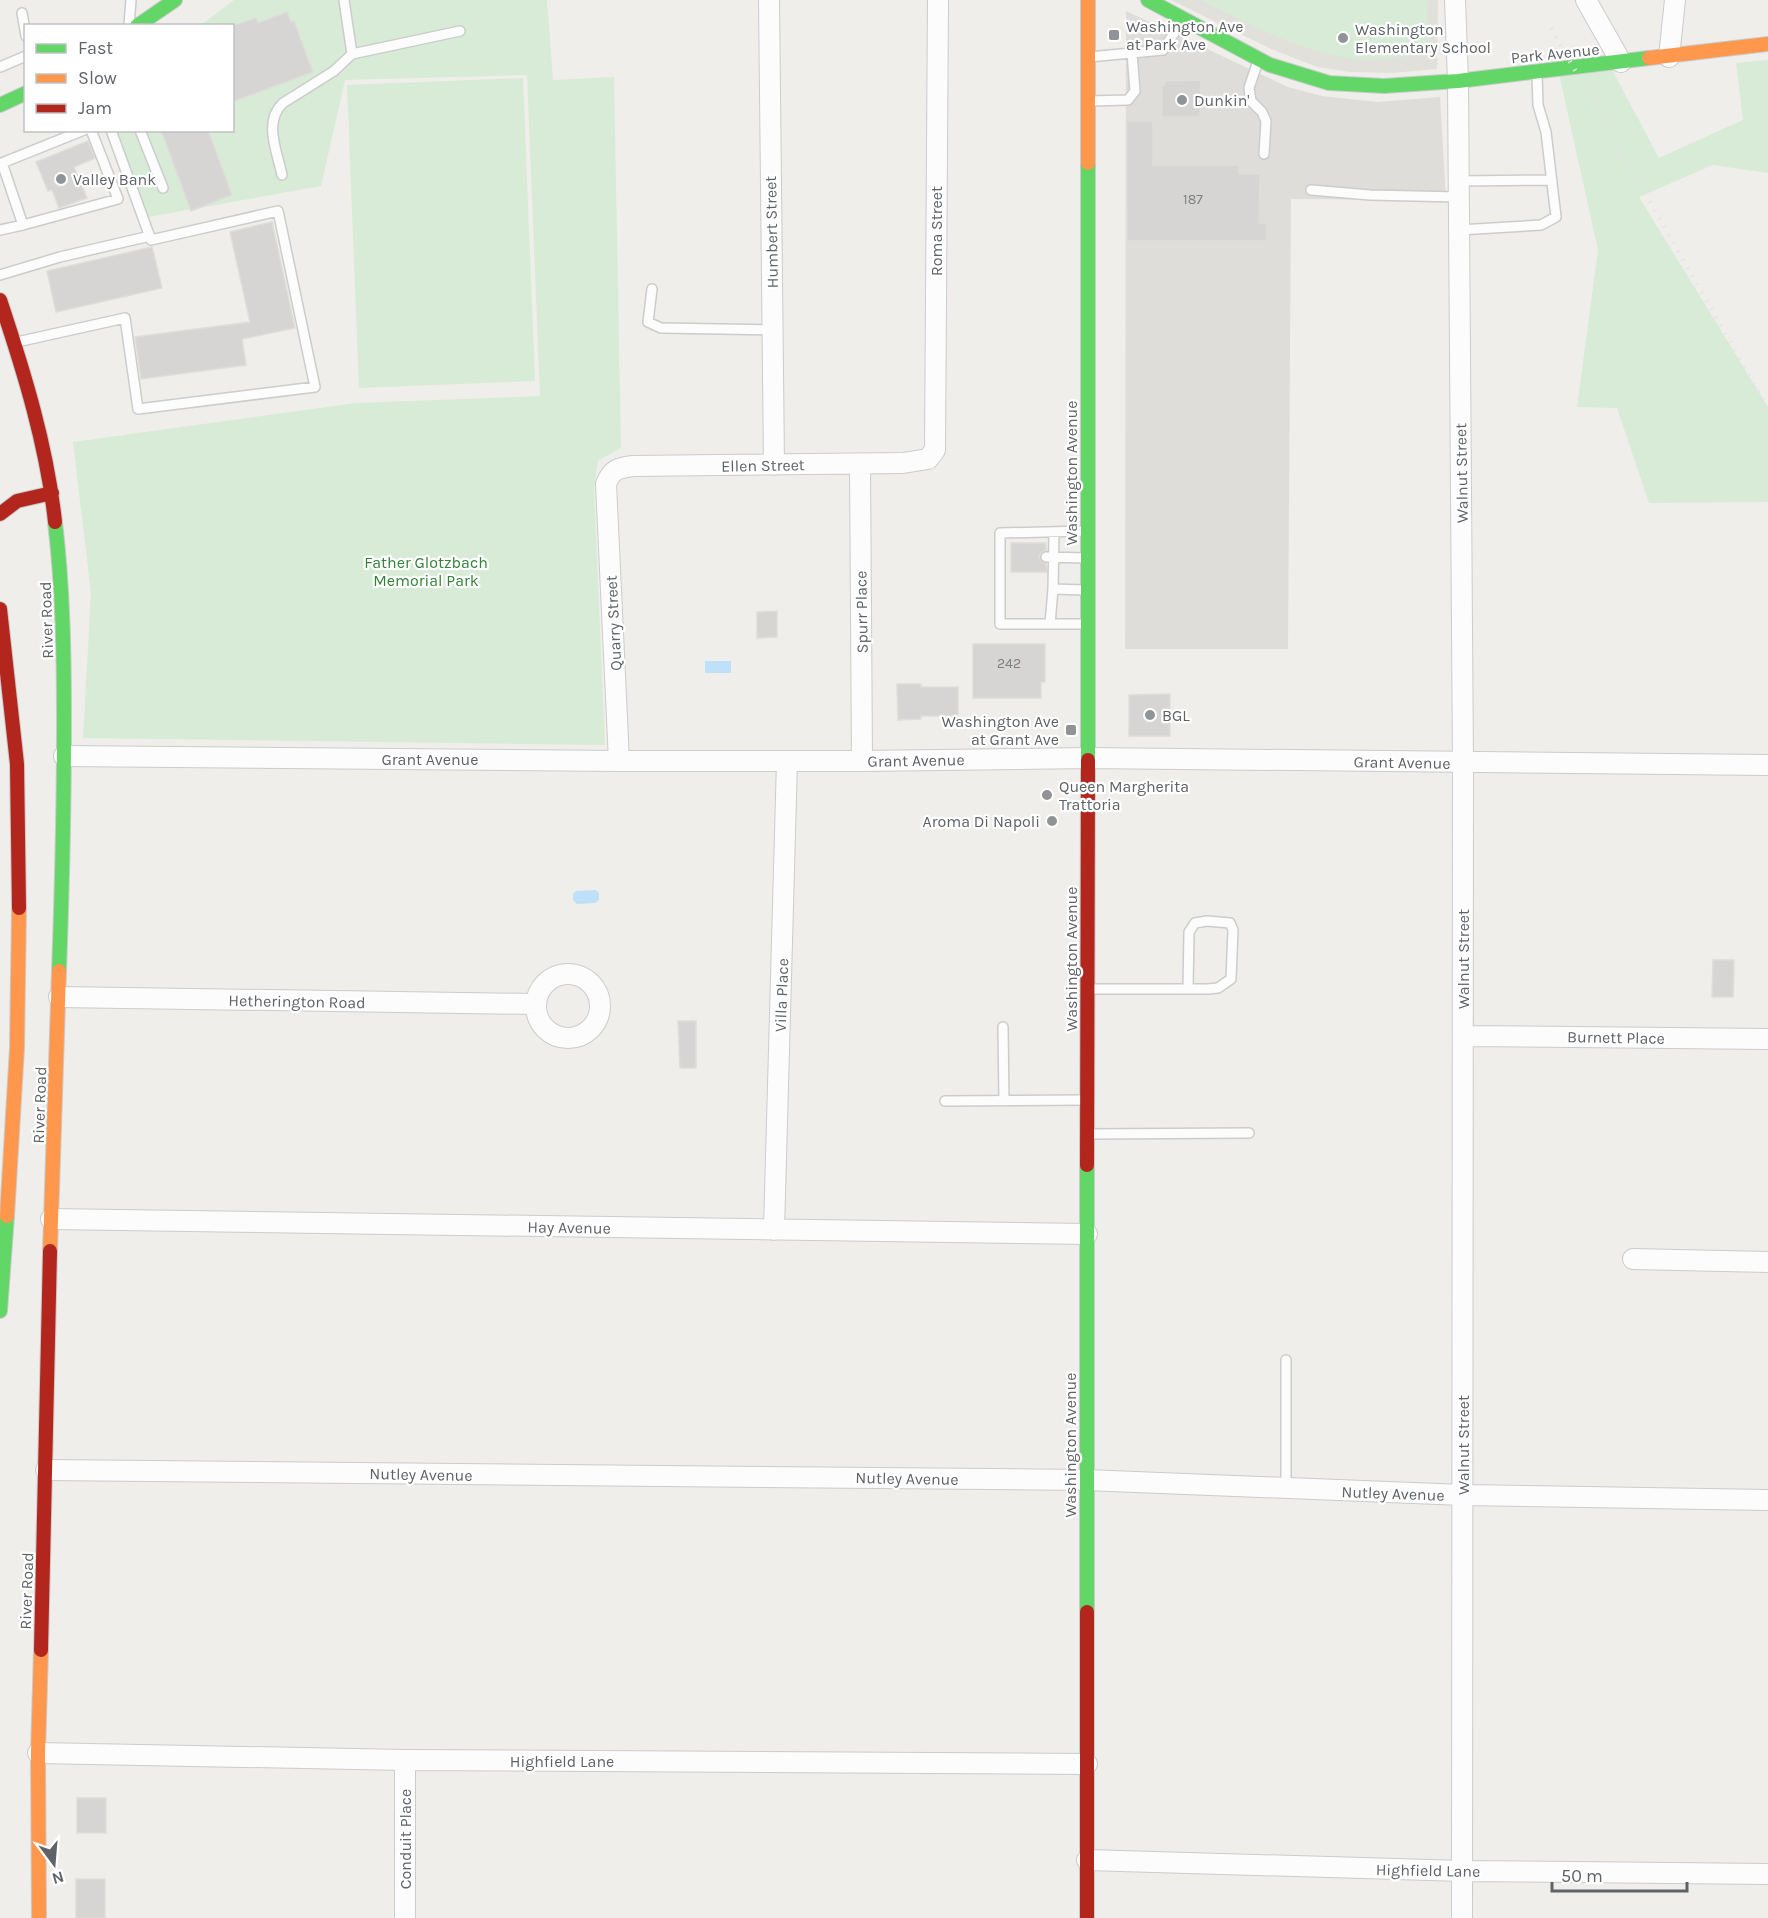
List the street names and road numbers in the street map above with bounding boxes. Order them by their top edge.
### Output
street label: Park Avenue [1510,39,1600,68]
street label: Humbert Street [761,176,782,288]
street label: Roma Street [927,186,946,276]
street label: Washington Avenue [1062,401,1081,546]
street label: Walnut Street [1451,423,1472,523]
street label: Ellen Street [721,455,805,476]
street label: Spurr Place [851,570,872,654]
street label: Quarry Street [602,575,625,671]
street label: River Road [36,581,57,659]
street label: Grant Avenue [381,750,479,769]
street label: Grant Avenue [867,750,965,771]
street label: Grant Avenue [1353,752,1451,773]
street label: Washington Avenue [1062,887,1081,1032]
street label: Walnut Street [1454,909,1473,1009]
street label: Villa Place [771,958,792,1032]
street label: Hetherington Road [228,991,366,1012]
street label: Burnett Place [1567,1027,1665,1048]
street label: River Road [29,1066,50,1144]
street label: Hay Avenue [527,1217,611,1238]
street label: Washington Avenue [1061,1373,1080,1518]
street label: Walnut Street [1454,1395,1473,1495]
street label: Nutley Avenue [369,1464,473,1485]
street label: Nutley Avenue [855,1468,959,1489]
street label: Nutley Avenue [1341,1482,1445,1505]
street label: River Road [16,1552,37,1630]
street label: Highfield Lane [510,1752,614,1771]
street label: Conduit Place [396,1789,415,1889]
street label: Highfield Lane [1376,1860,1480,1881]

